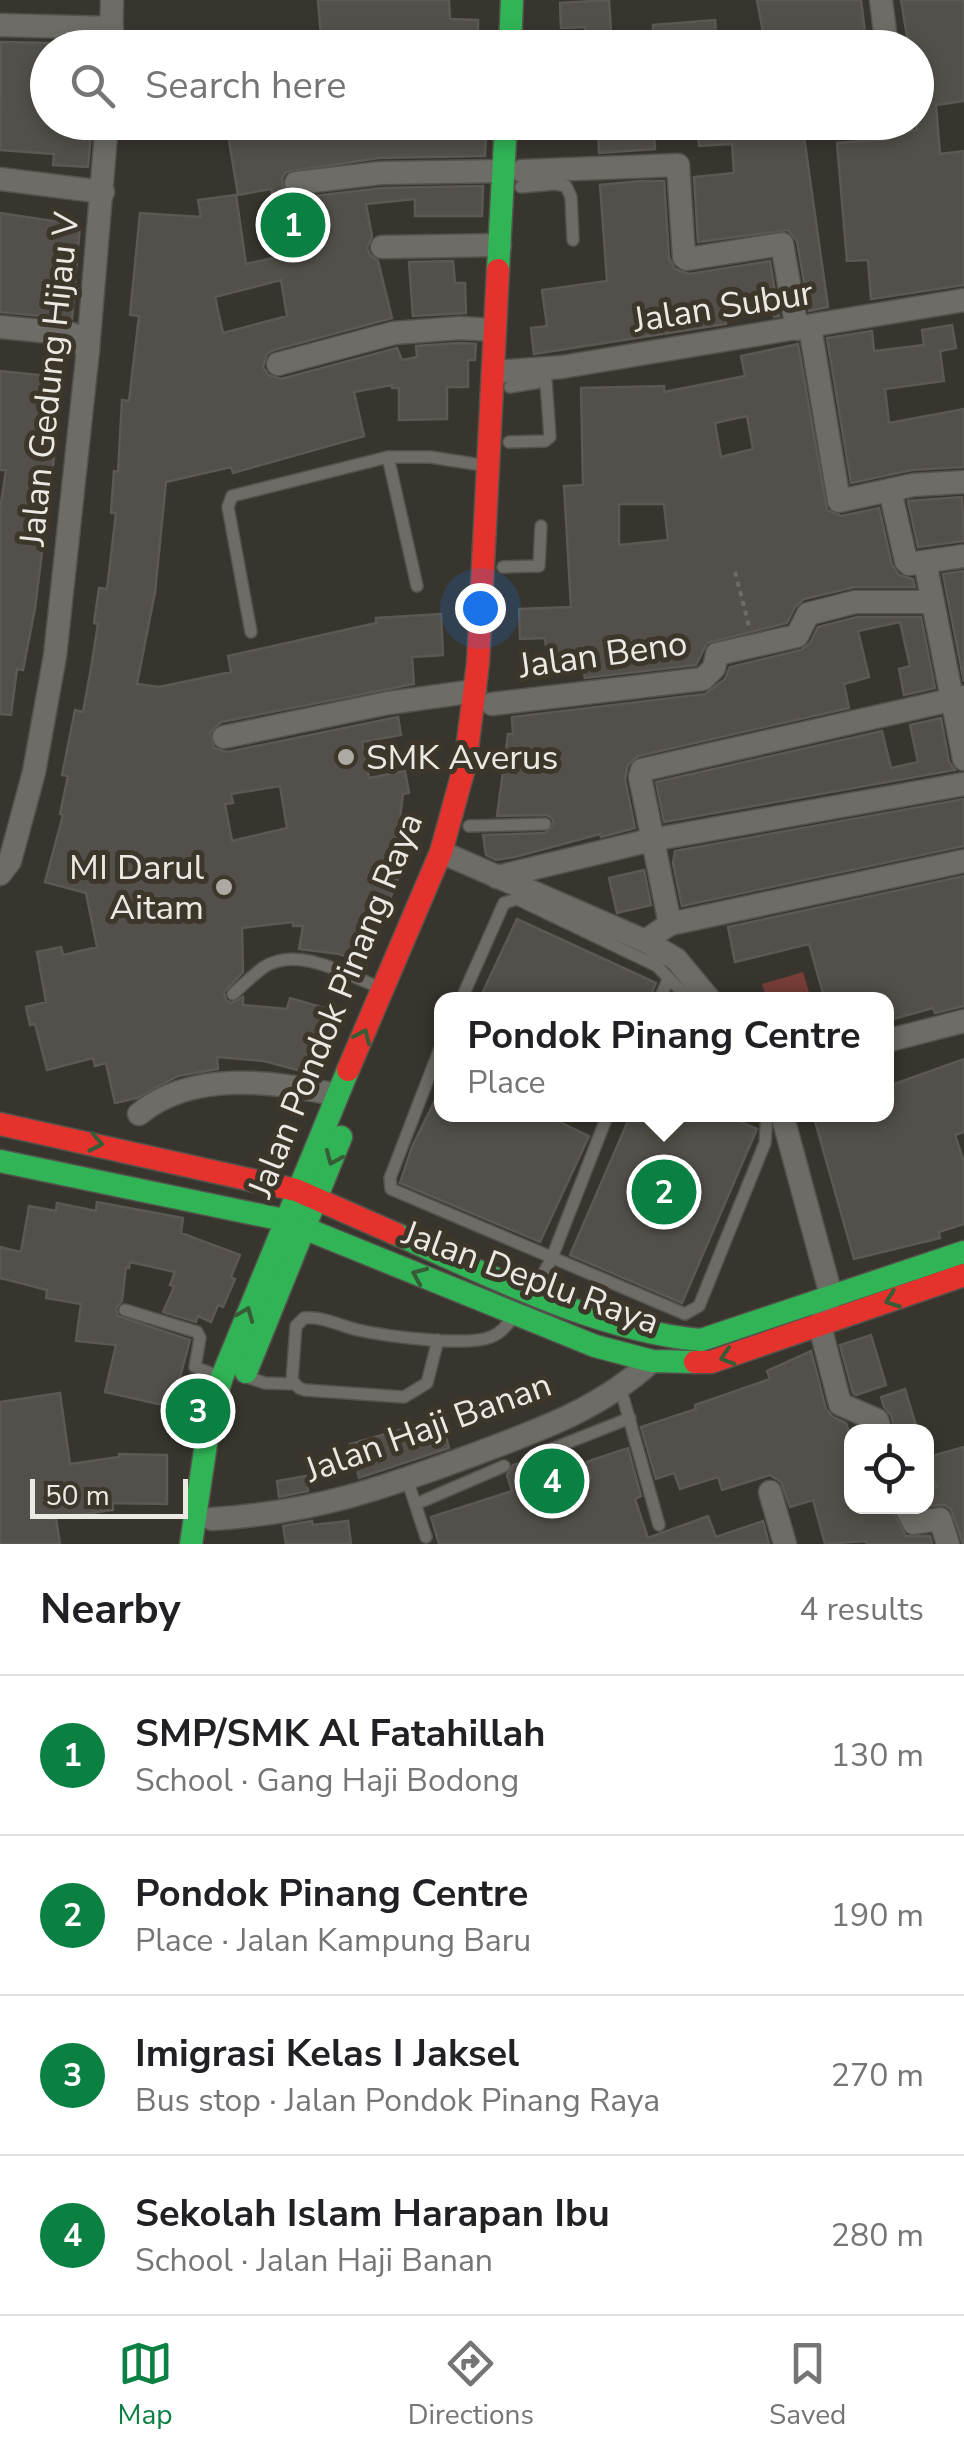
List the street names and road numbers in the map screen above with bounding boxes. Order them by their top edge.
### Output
street label: Jalan Gedung Hijau V [8,209,90,549]
street label: Jalan Subur [629,269,817,344]
street label: Jalan Beno [515,619,690,690]
street label: Jalan Pondok Pinang Raya [236,806,434,1205]
street label: Jalan Deplu Raya [395,1209,666,1346]
street label: Jalan Haji Banan [298,1361,558,1494]

